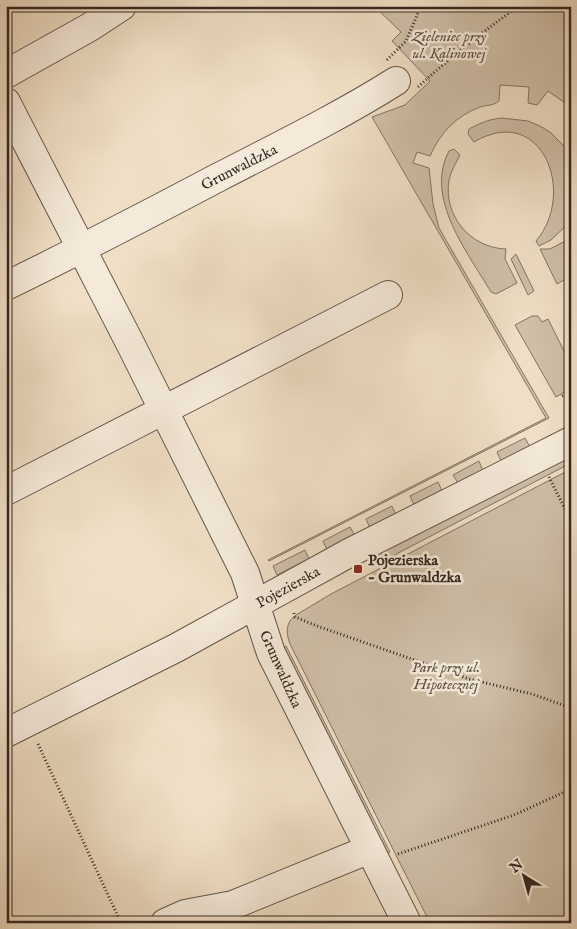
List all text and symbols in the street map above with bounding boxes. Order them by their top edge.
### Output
park label: Zieleniec przy ul. Kalinowej [410,27,488,63]
street label: Grunwaldzka [198,140,281,195]
place label: Pojezierska - Grunwaldzka [368,551,462,587]
street label: Pojezierska [253,562,324,613]
marker: Pojezierska - Grunwaldzka [352,563,364,575]
street label: Grunwaldzka [255,627,306,711]
park label: Park przy ul. Hipotecznej [412,658,480,694]
north arrow [500,852,550,902]
text: N [506,856,527,878]

